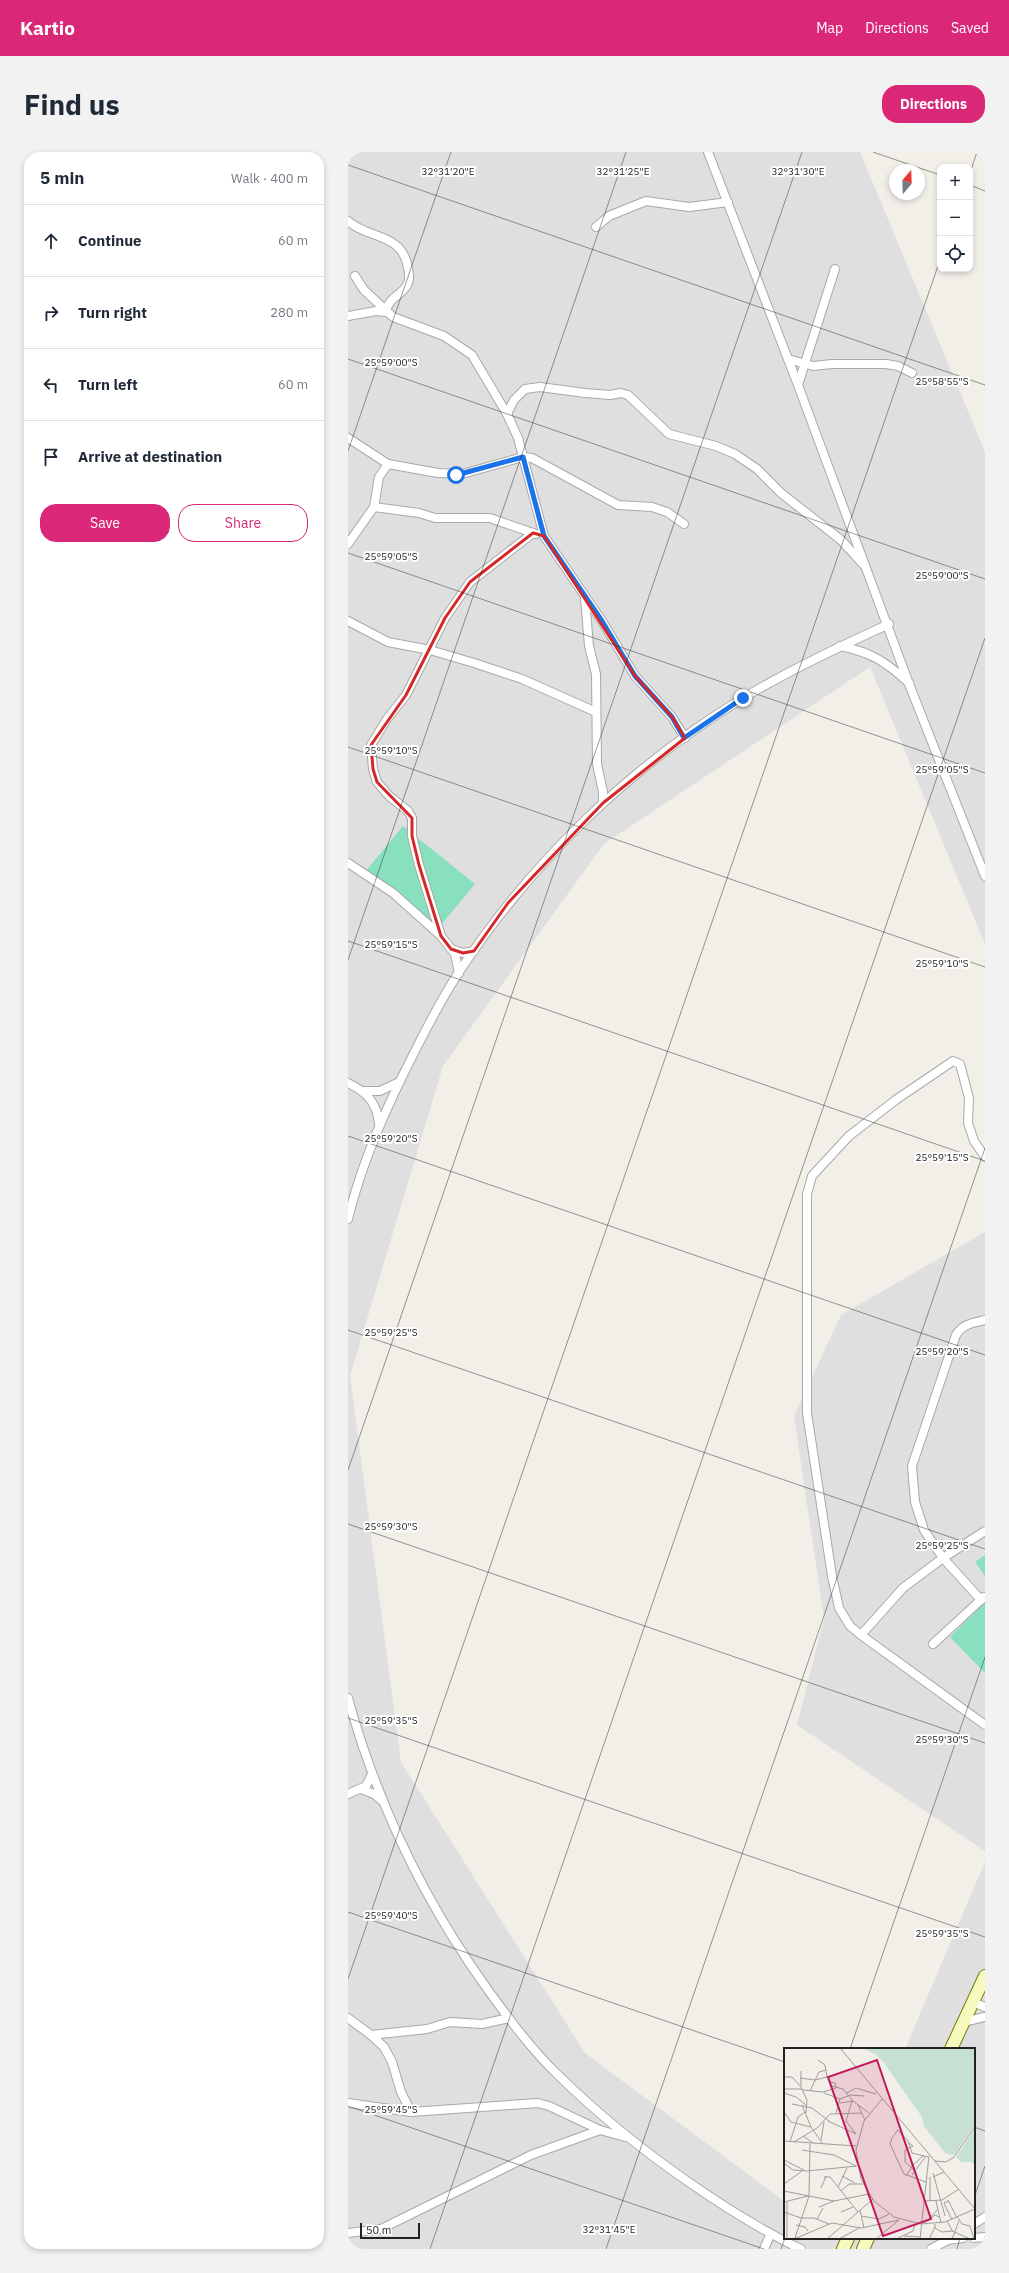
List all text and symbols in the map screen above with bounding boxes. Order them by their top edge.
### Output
text: Kartio [20,16,75,40]
text: Map [816,19,843,37]
text: Directions [865,19,929,37]
text: Saved [951,19,989,37]
button: Directions [882,85,985,123]
text: Find us [24,86,120,123]
north arrow [889,164,925,200]
map controls [937,164,973,272]
button: + [937,164,973,200]
text: 32°31'20"E [421,165,475,178]
text: 32°31'25"E [596,165,650,178]
text: 32°31'30"E [771,165,825,178]
text: 5 min [40,167,84,189]
text: Walk · 400 m [231,170,308,187]
button: − [937,200,973,236]
icon: ahead [40,230,62,252]
text: Continue [78,231,142,250]
text: 60 m [278,232,308,249]
button: locate [937,236,973,272]
icon: right [40,302,62,324]
text: Turn right [78,303,147,322]
text: 280 m [270,304,308,321]
text: 25°59'00"S [364,356,418,369]
icon: left [40,374,62,396]
text: Turn left [78,375,138,394]
text: 25°58'55"S [915,375,969,388]
text: 60 m [278,376,308,393]
icon: arrive [40,446,62,468]
text: Arrive at destination [78,447,222,466]
route start [447,466,465,484]
button: Save [40,504,170,542]
button: Share [178,504,308,542]
text: 25°59'05"S [364,550,418,563]
text: 25°59'00"S [915,569,969,582]
route end [734,689,752,707]
text: 25°59'10"S [364,744,418,757]
text: 25°59'05"S [915,763,969,776]
text: 25°59'15"S [364,938,418,951]
text: 25°59'10"S [915,957,969,970]
text: 25°59'20"S [364,1132,418,1145]
text: 25°59'15"S [915,1151,969,1164]
text: 25°59'25"S [364,1326,418,1339]
text: 25°59'20"S [915,1345,969,1358]
text: 25°59'30"S [364,1520,418,1533]
text: 25°59'25"S [915,1539,969,1552]
text: 25°59'35"S [364,1714,418,1727]
text: 25°59'30"S [915,1733,969,1746]
text: 25°59'40"S [364,1909,418,1922]
text: 25°59'35"S [915,1927,969,1940]
inset map [784,2048,975,2239]
text: 25°59'45"S [364,2103,418,2116]
scale bar [360,2221,420,2240]
text: 50 m [366,2223,391,2237]
text: 32°31'45"E [582,2223,636,2236]

